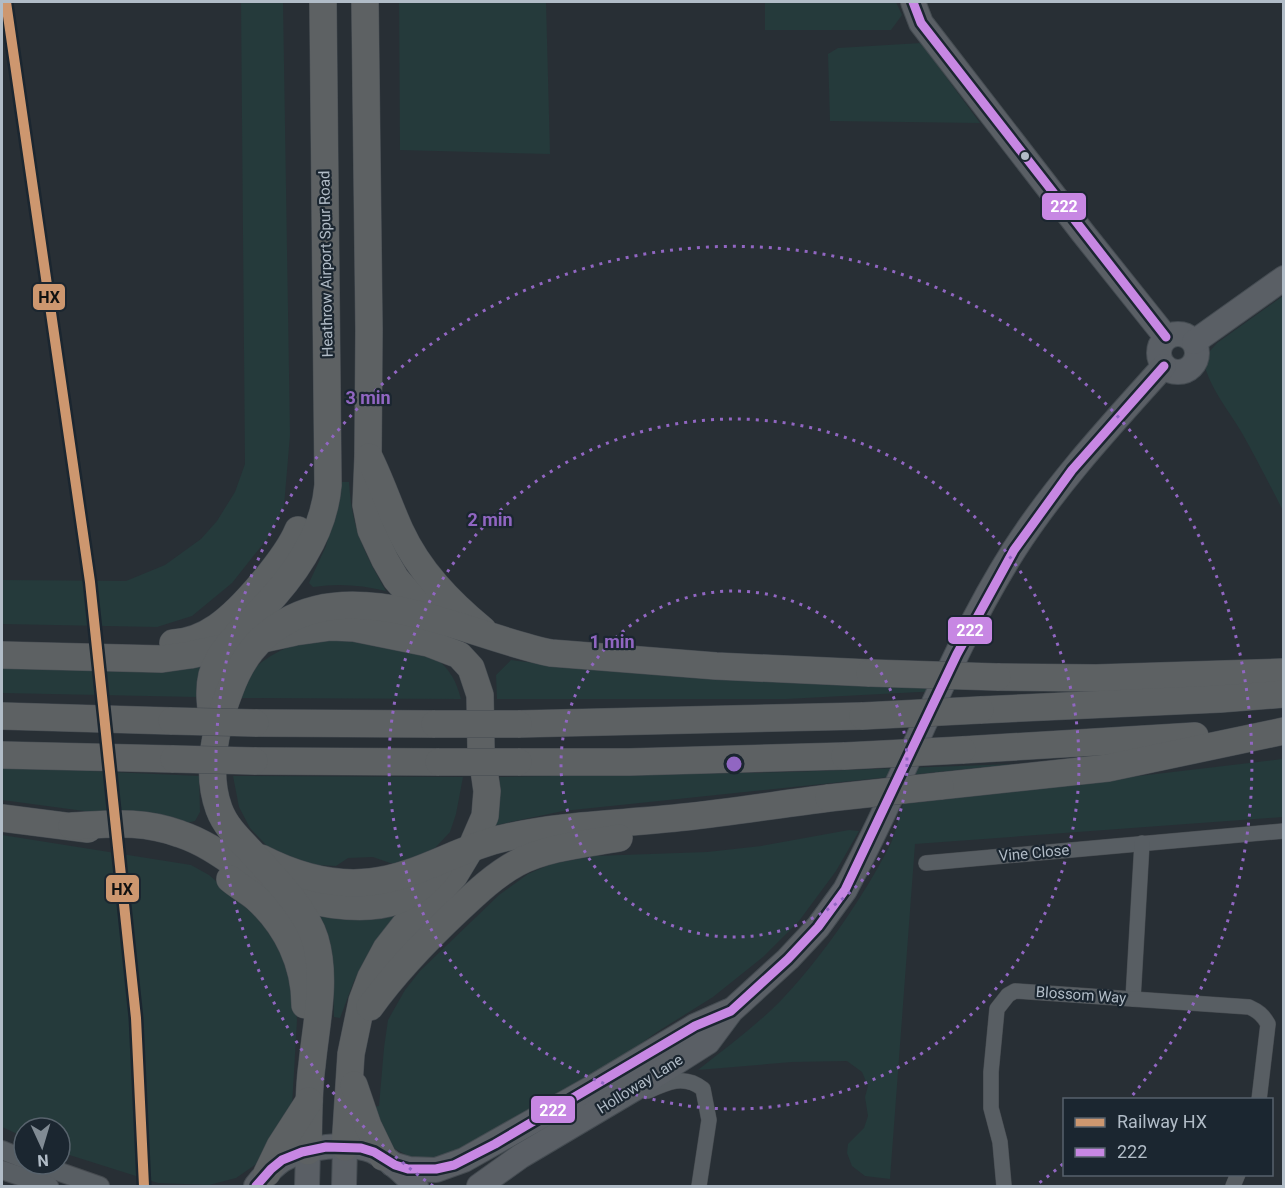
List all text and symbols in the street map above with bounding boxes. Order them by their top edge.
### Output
unlabelled marker [1019,150,1031,162]
street label: Heathrow Airport Spur Road [315,170,337,358]
line badge: 222 [1041,192,1087,221]
text: 222 [1050,197,1078,216]
line badge: HX [32,283,66,311]
text: HX [38,288,60,307]
text: 3 min [345,387,391,408]
text: 2 min [467,509,513,530]
line badge: 222 [947,616,993,645]
text: 222 [956,621,984,640]
text: 1 min [589,631,635,652]
centre of rings [724,754,744,774]
street label: Vine Close [998,841,1070,865]
line badge: HX [105,874,140,903]
text: HX [111,880,133,899]
street label: Blossom Way [1035,983,1127,1007]
street label: Holloway Lane [594,1050,686,1118]
line badge: 222 [530,1095,576,1124]
legend [1063,1098,1273,1176]
text: 222 [539,1101,567,1120]
text: Railway HX [1117,1111,1207,1132]
north arrow [12,1116,72,1176]
text: 222 [1117,1141,1147,1162]
text: N [37,1151,49,1170]

